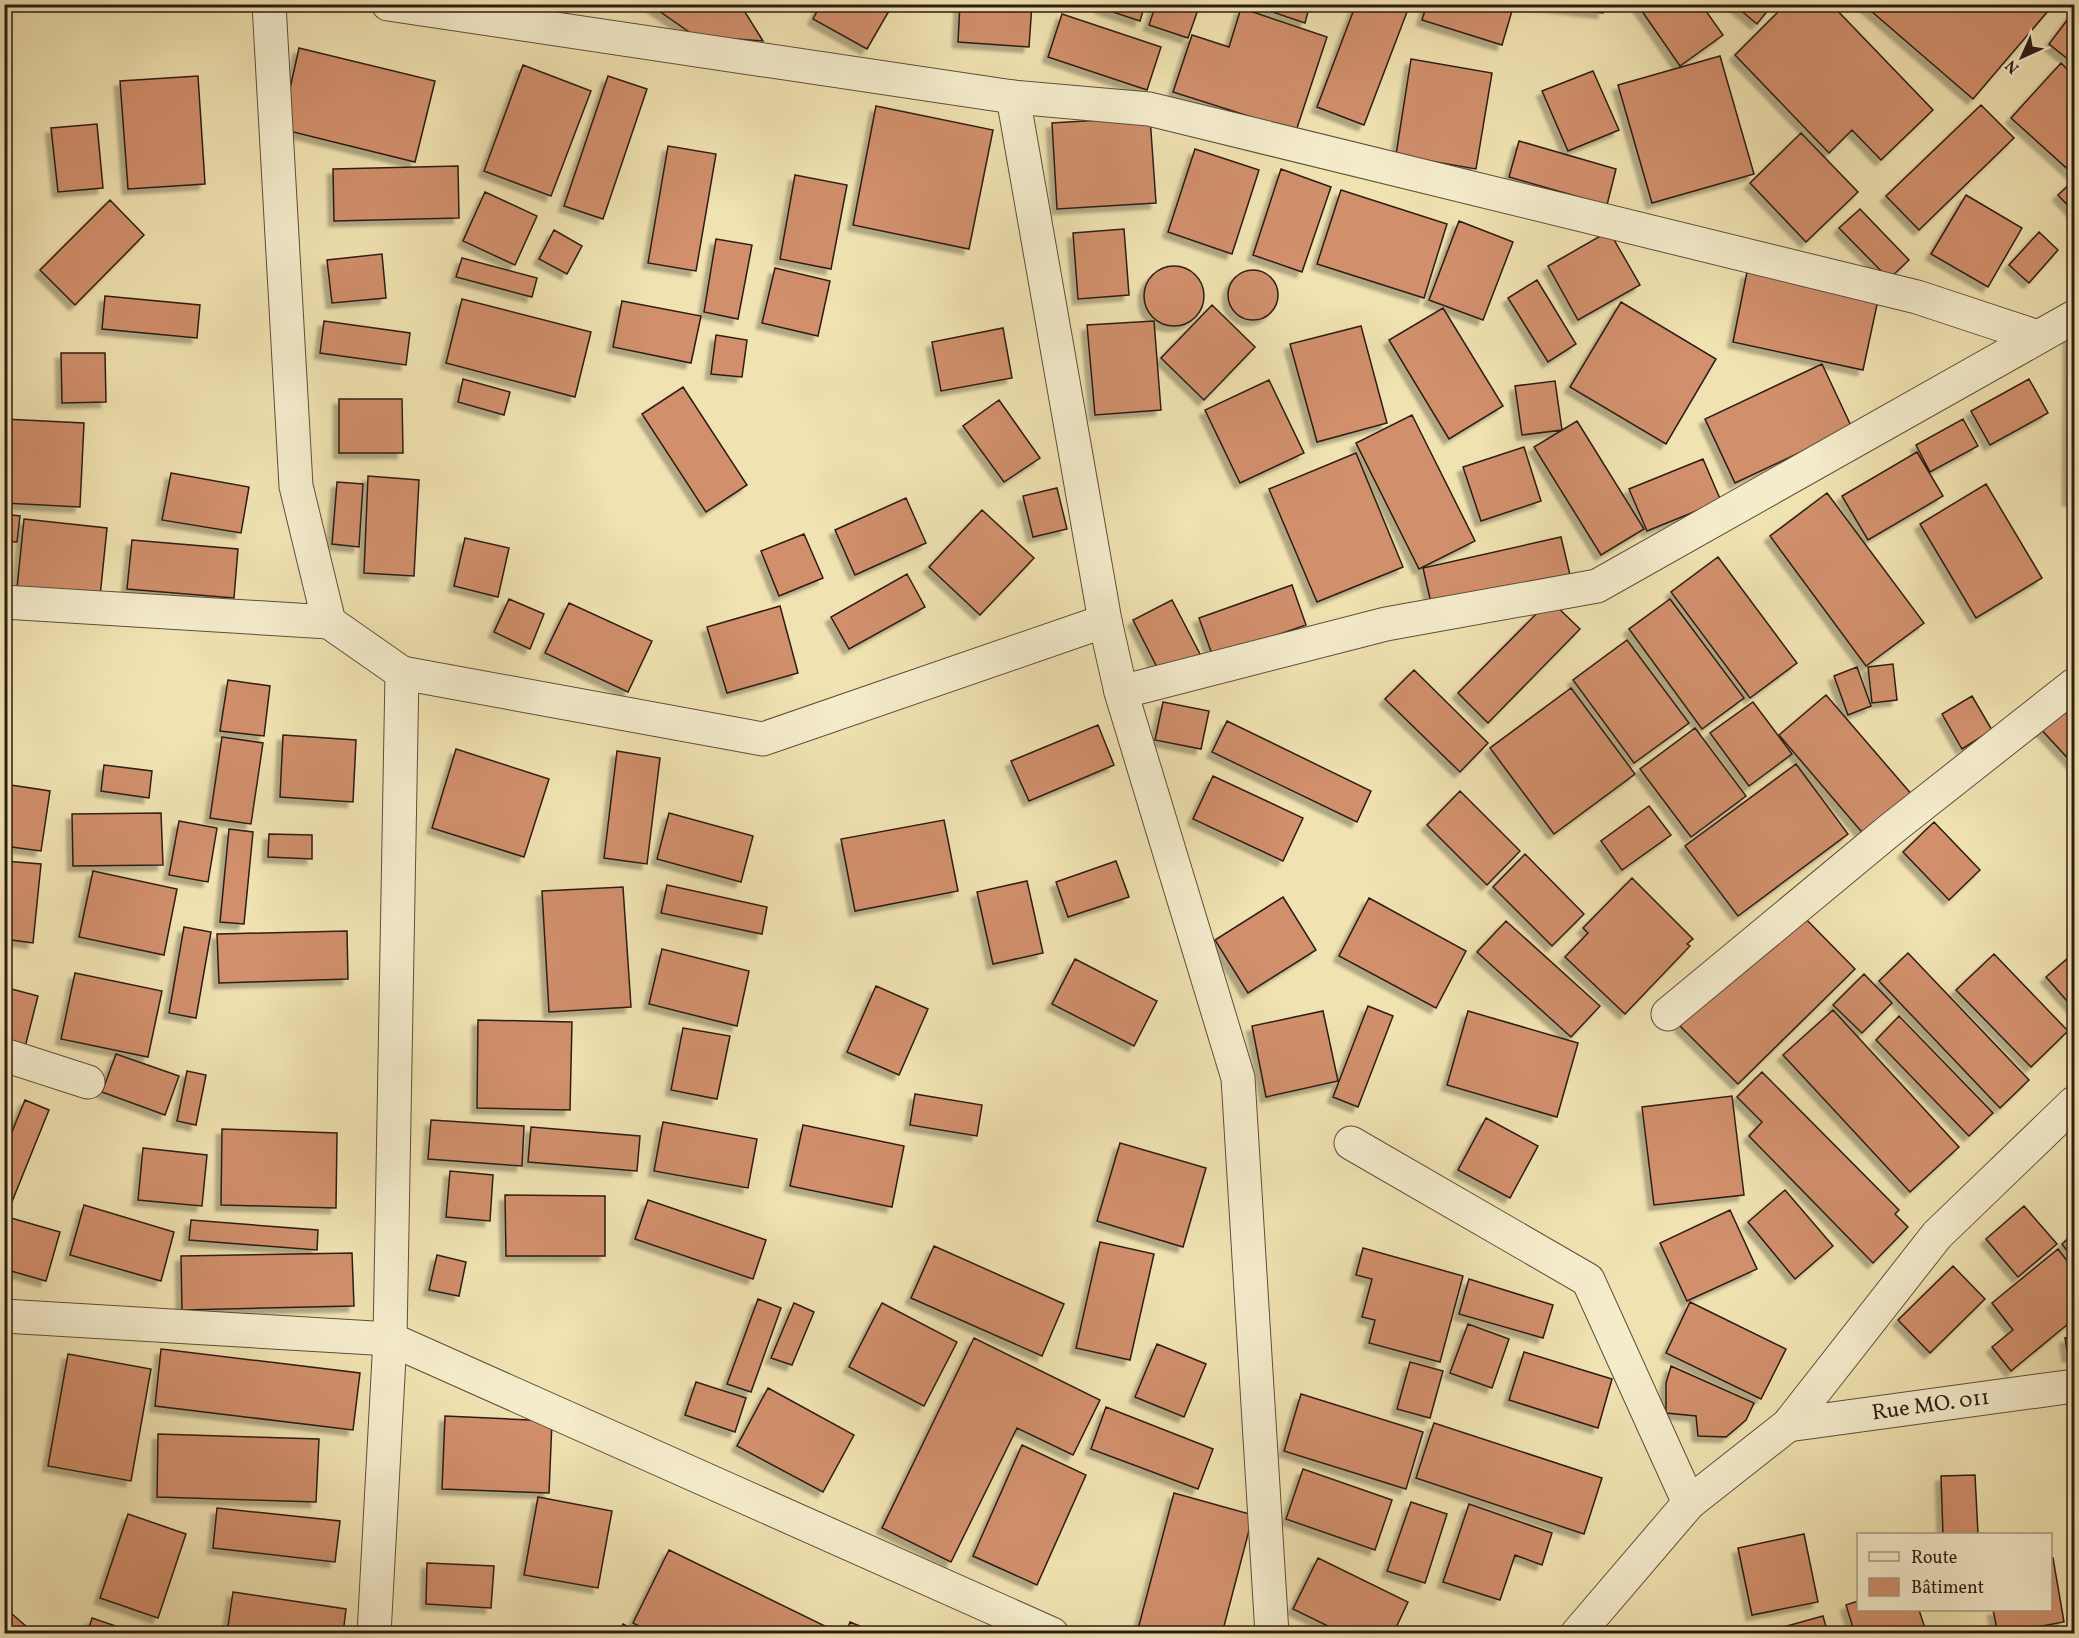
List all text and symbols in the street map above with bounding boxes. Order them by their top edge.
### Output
north arrow [1992,27,2052,87]
text: N [2001,54,2025,78]
street label: Rue MO. 011 [1870,1382,1991,1429]
legend [1857,1533,2052,1611]
text: Route [1911,1546,1957,1571]
text: Bâtiment [1911,1576,1984,1601]

